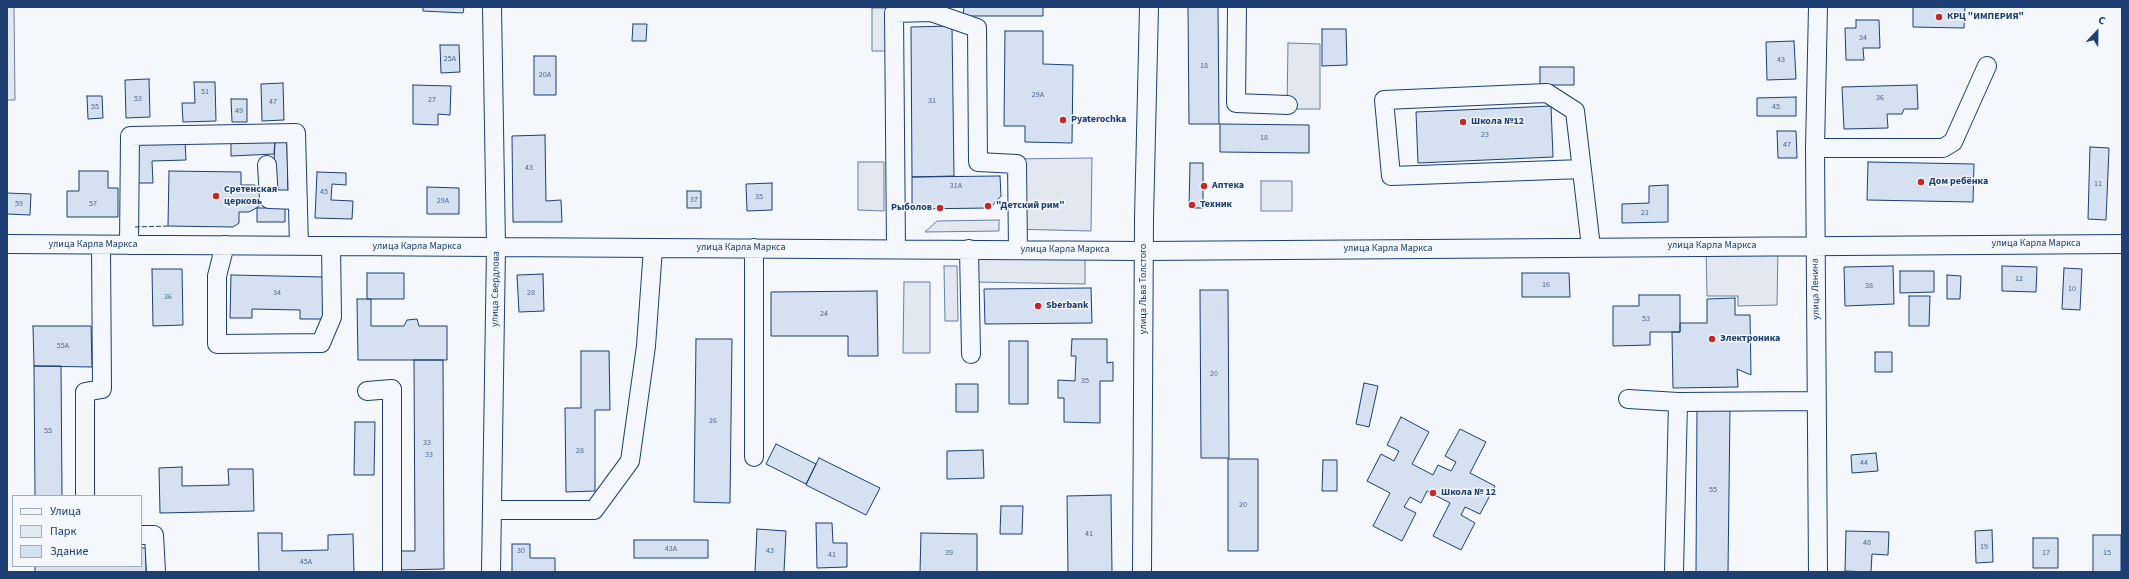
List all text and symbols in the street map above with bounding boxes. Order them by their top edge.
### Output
place label: КРЦ "ИМПЕРИЯ" [1947,11,2024,23]
marker: КРЦ "ИМПЕРИЯ" [1934,12,1944,22]
north arrow [2077,12,2117,52]
text: С [2096,12,2107,29]
house number: 34 [1859,33,1867,43]
house number: 25А [444,54,456,64]
house number: 43 [1777,55,1785,65]
house number: 18 [1200,61,1208,71]
house number: 20А [539,70,551,80]
house number: 51 [201,87,209,97]
house number: 29А [1032,90,1044,100]
house number: 36 [1876,93,1884,103]
house number: 53 [134,94,142,104]
house number: 27 [428,95,436,105]
house number: 31 [928,96,936,106]
house number: 47 [269,97,277,107]
house number: 55 [91,102,99,112]
house number: 45 [1772,102,1780,112]
house number: 49 [235,106,243,116]
place label: Pyaterochka [1071,114,1126,126]
marker: Pyaterochka [1058,115,1068,125]
place label: Школа №12 [1471,116,1524,128]
marker: Школа №12 [1458,117,1468,127]
house number: 23 [1481,130,1489,140]
house number: 18 [1260,133,1268,143]
house number: 47 [1783,140,1791,150]
house number: 43 [525,163,533,173]
place label: Дом ребёнка [1929,176,1988,188]
marker: Дом ребёнка [1916,177,1926,187]
house number: 11 [2094,179,2102,189]
place label: Аптека [1212,180,1244,192]
house number: 31А [950,181,962,191]
marker: Аптека [1199,181,1209,191]
place label: Сретенская церковь [224,184,277,208]
house number: 45 [320,187,328,197]
marker: Сретенская церковь [211,191,221,201]
house number: 35 [755,192,763,202]
house number: 37 [690,195,698,205]
house number: 29А [437,196,449,206]
house number: 59 [15,199,23,209]
house number: 57 [89,199,97,209]
place label: Техник [1200,199,1232,211]
place label: "Детский рим" [996,200,1065,212]
marker: Техник [1187,200,1197,210]
marker: "Детский рим" [983,201,993,211]
place label: Рыболов [891,202,932,214]
marker: Рыболов [935,203,945,213]
house number: 21 [1641,208,1649,218]
street label: улица Карла Маркса [1991,238,2081,250]
street label: улица Карла Маркса [48,239,138,251]
street label: улица Карла Маркса [1667,240,1757,252]
street label: улица Карла Маркса [372,241,462,253]
street label: улица Карла Маркса [696,242,786,254]
street label: улица Карла Маркса [1343,243,1433,255]
street label: улица Карла Маркса [1020,244,1110,256]
street label: улица Льва Толстого [1138,244,1150,334]
street label: улица Свердлова [489,251,503,327]
street label: улица Ленина [1809,258,1823,320]
house number: 12 [2015,274,2023,284]
house number: 16 [1542,280,1550,290]
house number: 38 [1865,281,1873,291]
house number: 10 [2068,284,2076,294]
house number: 34 [273,288,281,298]
house number: 28 [527,288,535,298]
house number: 36 [164,292,172,302]
place label: Sberbank [1046,300,1089,312]
marker: Sberbank [1033,301,1043,311]
house number: 24 [820,309,828,319]
house number: 53 [1642,314,1650,324]
place label: Электроника [1720,333,1780,345]
marker: Электроника [1707,334,1717,344]
house number: 55А [57,341,69,351]
house number: 20 [1210,369,1218,379]
house number: 35 [1081,376,1089,386]
house number: 26 [709,416,717,426]
house number: 55 [44,426,52,436]
house number: 33 [423,438,431,448]
house number: 28 [576,446,584,456]
house number: 33 [425,450,433,460]
house number: 44 [1860,458,1868,468]
house number: 55 [1709,485,1717,495]
place label: Школа № 12 [1441,487,1496,499]
marker: Школа № 12 [1428,488,1438,498]
legend [12,495,142,567]
house number: 20 [1239,500,1247,510]
text: Улица [50,503,81,520]
text: Парк [50,523,76,540]
house number: 41 [1085,529,1093,539]
house number: 48 [1863,538,1871,548]
house number: 19 [1980,542,1988,552]
text: Здание [50,543,89,560]
house number: 43А [665,544,677,554]
house number: 30 [517,546,525,556]
house number: 43 [766,546,774,556]
house number: 39 [945,548,953,558]
house number: 17 [2042,548,2050,558]
house number: 15 [2103,548,2111,558]
house number: 41 [828,550,836,560]
house number: 45А [300,557,312,567]

